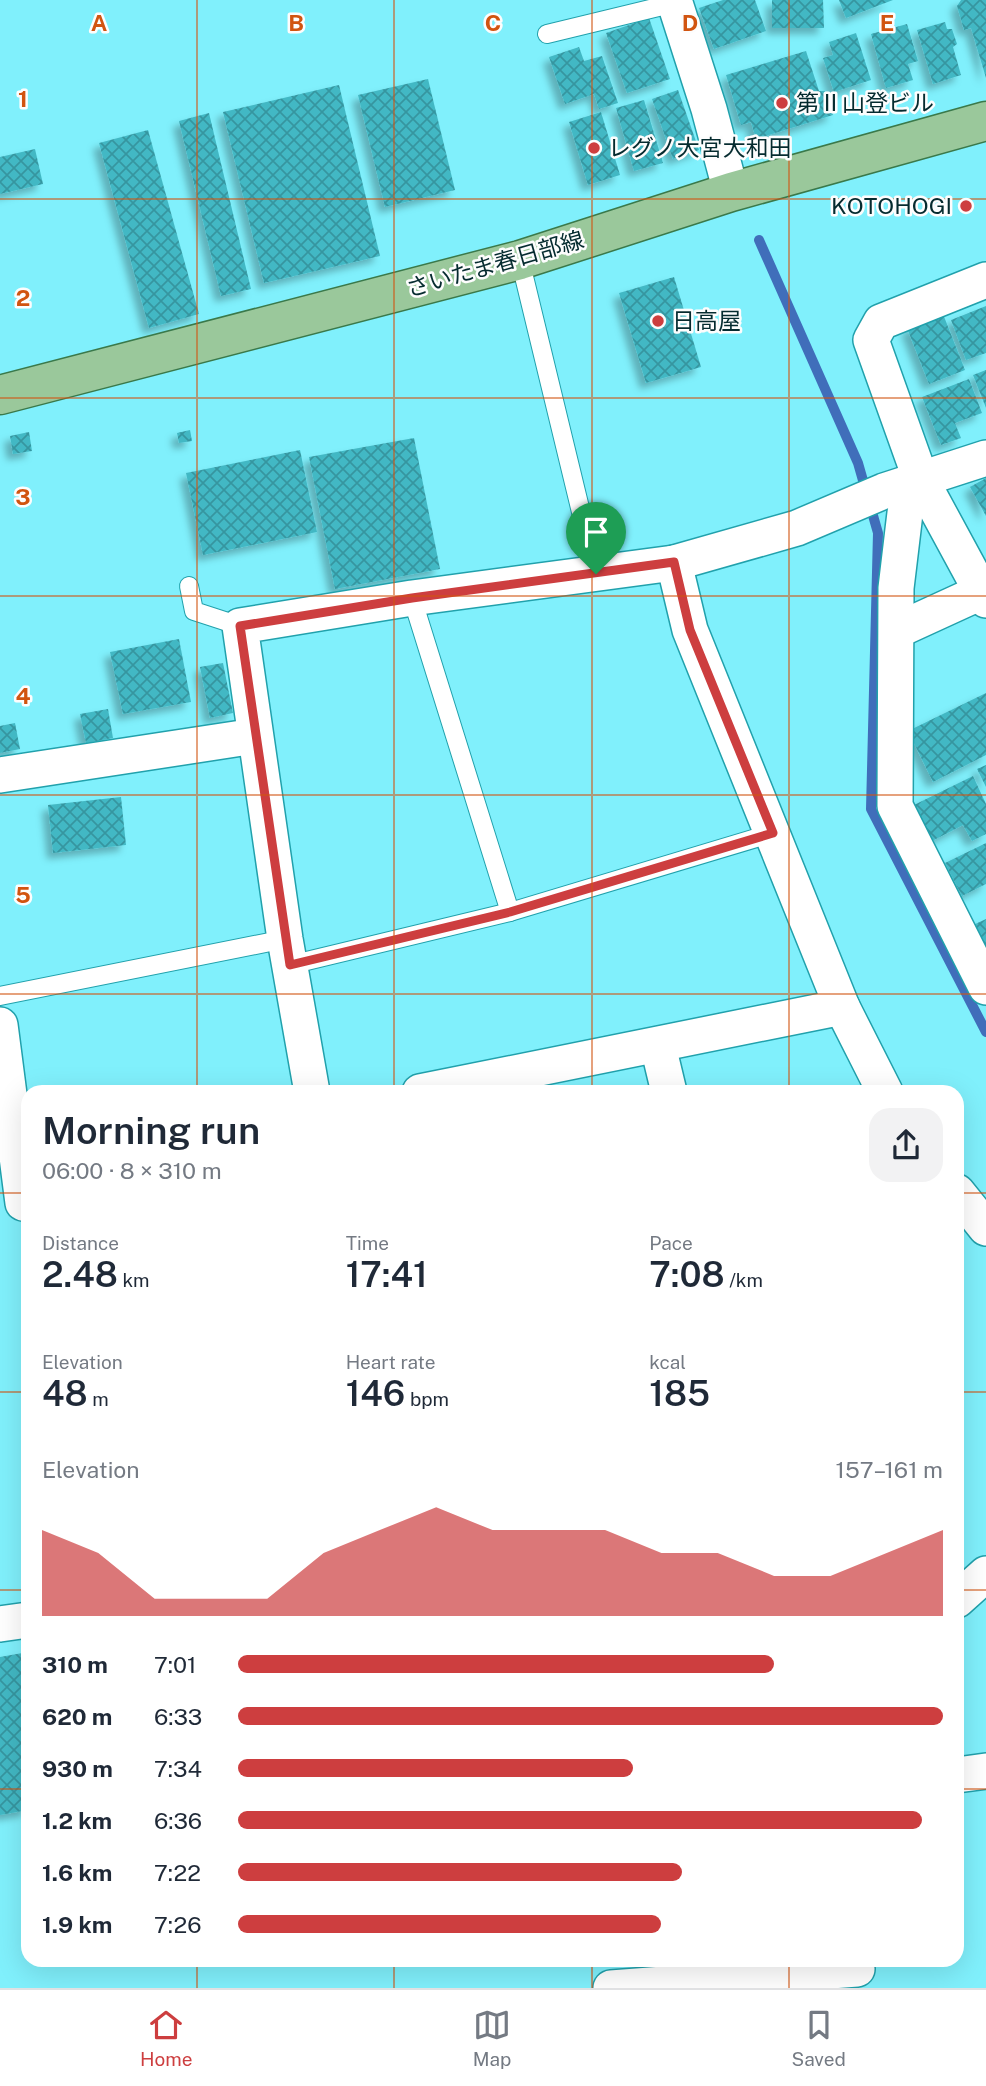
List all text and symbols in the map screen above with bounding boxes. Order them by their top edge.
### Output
text: A [91,9,108,36]
text: B [288,9,304,36]
text: C [485,9,501,36]
text: D [682,9,698,36]
text: E [880,9,894,36]
text: 1 [18,85,28,112]
place label: 第Ⅱ山登ビル [796,89,934,116]
marker: 第Ⅱ山登ビル [774,95,790,111]
place label: レグノ大宮大和田 [608,134,792,161]
marker: レグノ大宮大和田 [586,140,602,156]
place label: KOTOHOGI [831,192,952,219]
marker: KOTOHOGI [958,198,974,214]
street label: さいたま春日部線 [403,225,587,302]
text: 2 [16,284,30,311]
place label: 日高屋 [672,307,741,334]
marker: 日高屋 [650,313,666,329]
text: 3 [15,483,31,510]
pin [566,502,626,574]
icon: arrive [577,513,615,551]
text: 4 [15,682,31,709]
text: 5 [15,881,31,908]
text: Morning run [42,1108,260,1153]
button: share [869,1108,943,1182]
text: 06:00 · 8 × 310 m [42,1157,222,1184]
text: Distance [42,1232,119,1254]
text: Time [346,1232,389,1254]
text: Pace [649,1232,693,1254]
text: 2.48 [42,1254,118,1295]
text: 17:41 [346,1254,428,1295]
text: 7:08 [649,1254,725,1295]
text: km [118,1269,150,1291]
text: /km [725,1269,763,1291]
text: Elevation [42,1351,123,1373]
text: Heart rate [346,1351,435,1373]
text: kcal [649,1351,686,1373]
text: 48 [42,1373,88,1414]
text: 146 [346,1373,405,1414]
text: 185 [649,1373,710,1414]
text: m [88,1388,109,1410]
text: bpm [405,1388,449,1410]
text: Elevation [42,1456,140,1483]
text: 157–161 m [836,1456,943,1483]
text: 310 m [42,1651,108,1678]
text: 7:01 [154,1651,196,1678]
text: 620 m [42,1703,112,1730]
text: 6:33 [154,1703,202,1730]
text: 930 m [42,1755,113,1782]
text: 7:34 [154,1755,202,1782]
text: 1.2 km [42,1807,112,1834]
text: 6:36 [154,1807,202,1834]
text: 1.6 km [42,1859,112,1886]
text: 7:22 [154,1859,201,1886]
text: 1.9 km [42,1911,112,1938]
text: 7:26 [154,1911,201,1938]
tab: Home [140,2006,192,2070]
tab: Map [473,2006,511,2070]
tab: Saved [792,2006,846,2070]

